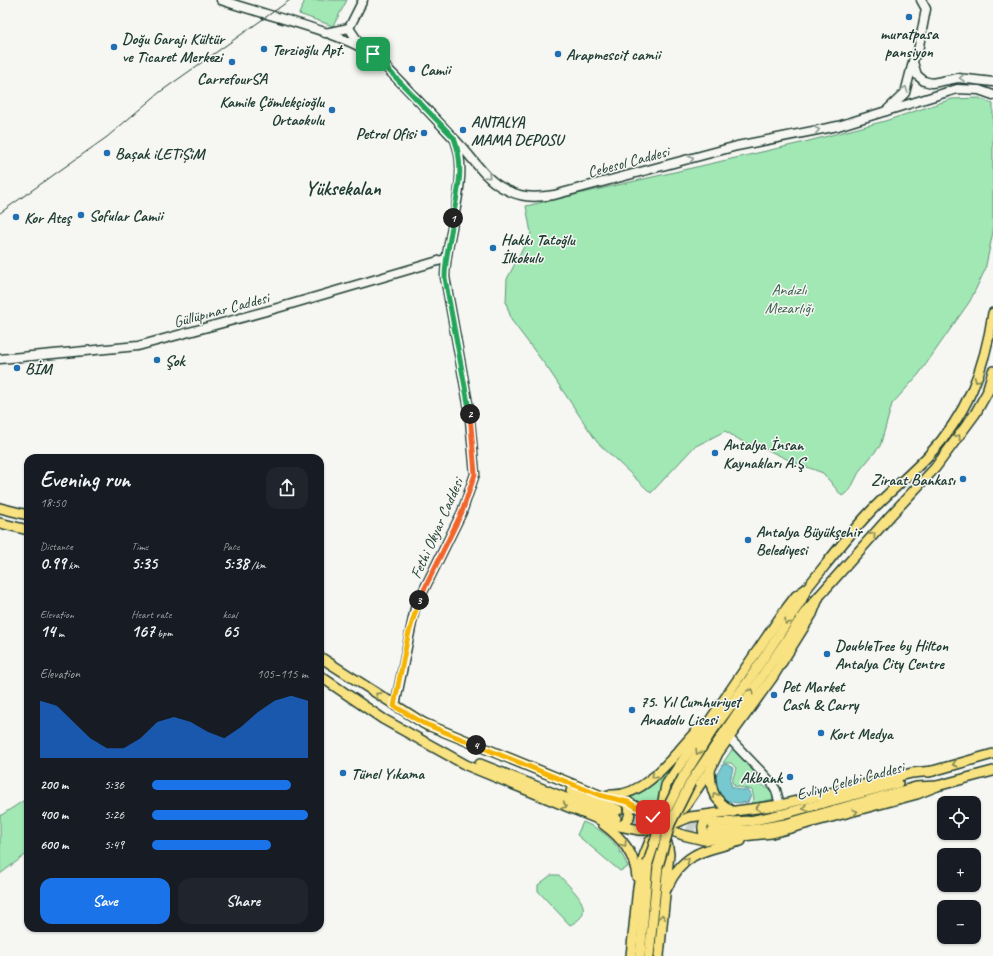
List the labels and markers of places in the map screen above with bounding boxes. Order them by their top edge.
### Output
marker: muratpasa pansiyon [904,12,914,22]
place label: muratpasa pansiyon [880,24,940,62]
place label: Doğu Garajı Kültür ve Ticaret Merkezi [122,29,226,67]
pin [356,37,390,71]
place label: Terzioğlu Apt. [272,40,345,60]
marker: Doğu Garajı Kültür ve Ticaret Merkezi [109,42,119,52]
marker: Terzioğlu Apt. [259,44,269,54]
place label: Arapmescit camii [566,45,663,65]
marker: Arapmescit camii [553,49,563,59]
marker: CarrefourSA [227,57,237,67]
place label: Camii [420,60,453,80]
marker: Camii [407,64,417,74]
place label: CarrefourSA [197,69,269,89]
place label: Kamile Çömlekçioğlu Ortaokulu [219,92,325,130]
marker: Kamile Çömlekçioğlu Ortaokulu [327,105,337,115]
place label: ANTALYA MAMA DEPOSU [471,112,566,150]
place label: Petrol Ofisi [356,124,419,144]
marker: ANTALYA MAMA DEPOSU [458,125,468,135]
marker: Petrol Ofisi [419,128,429,138]
place label: Bașak iLETiȘiM [115,144,207,164]
marker: Bașak iLETiȘiM [102,148,112,158]
place label: Sofular Camii [89,206,165,226]
place label: Kor Ateş [24,208,73,228]
pin: 1 [443,208,463,228]
marker: Sofular Camii [76,210,86,220]
marker: Kor Ateş [11,212,21,222]
place label: Hakkı Tatoğlu İlkokulu [501,230,576,268]
marker: Hakkı Tatoğlu İlkokulu [488,243,498,253]
place label: Şok [165,351,187,371]
marker: Şok [152,355,162,365]
place label: BİM [25,359,54,379]
marker: BİM [12,363,22,373]
pin: 2 [460,404,480,424]
place label: Antalya İnsan Kaynakları A.Ş [723,435,808,473]
marker: Antalya İnsan Kaynakları A.Ş [710,448,720,458]
place label: Ziraat Bankası [871,470,956,490]
marker: Ziraat Bankası [958,474,968,484]
place label: Antalya Büyükşehir Belediyesi [756,522,864,560]
marker: Antalya Büyükşehir Belediyesi [743,535,753,545]
pin: 3 [409,590,429,610]
place label: DoubleTree by Hilton Antalya City Centre [835,636,949,674]
marker: DoubleTree by Hilton Antalya City Centre [822,649,832,659]
place label: Pet Market Cash & Carry [782,677,860,715]
marker: Pet Market Cash & Carry [769,690,779,700]
place label: 75. Yıl Cumhuriyet Anadolu Lisesi [640,692,743,730]
marker: 75. Yıl Cumhuriyet Anadolu Lisesi [627,705,637,715]
place label: Kort Medya [829,724,894,744]
marker: Kort Medya [816,728,826,738]
pin: 4 [466,735,486,755]
place label: Tünel Yıkama [351,764,426,784]
marker: Tünel Yıkama [338,768,348,778]
place label: Akbank [740,768,784,788]
marker: Akbank [785,772,795,782]
pin [636,800,670,834]

